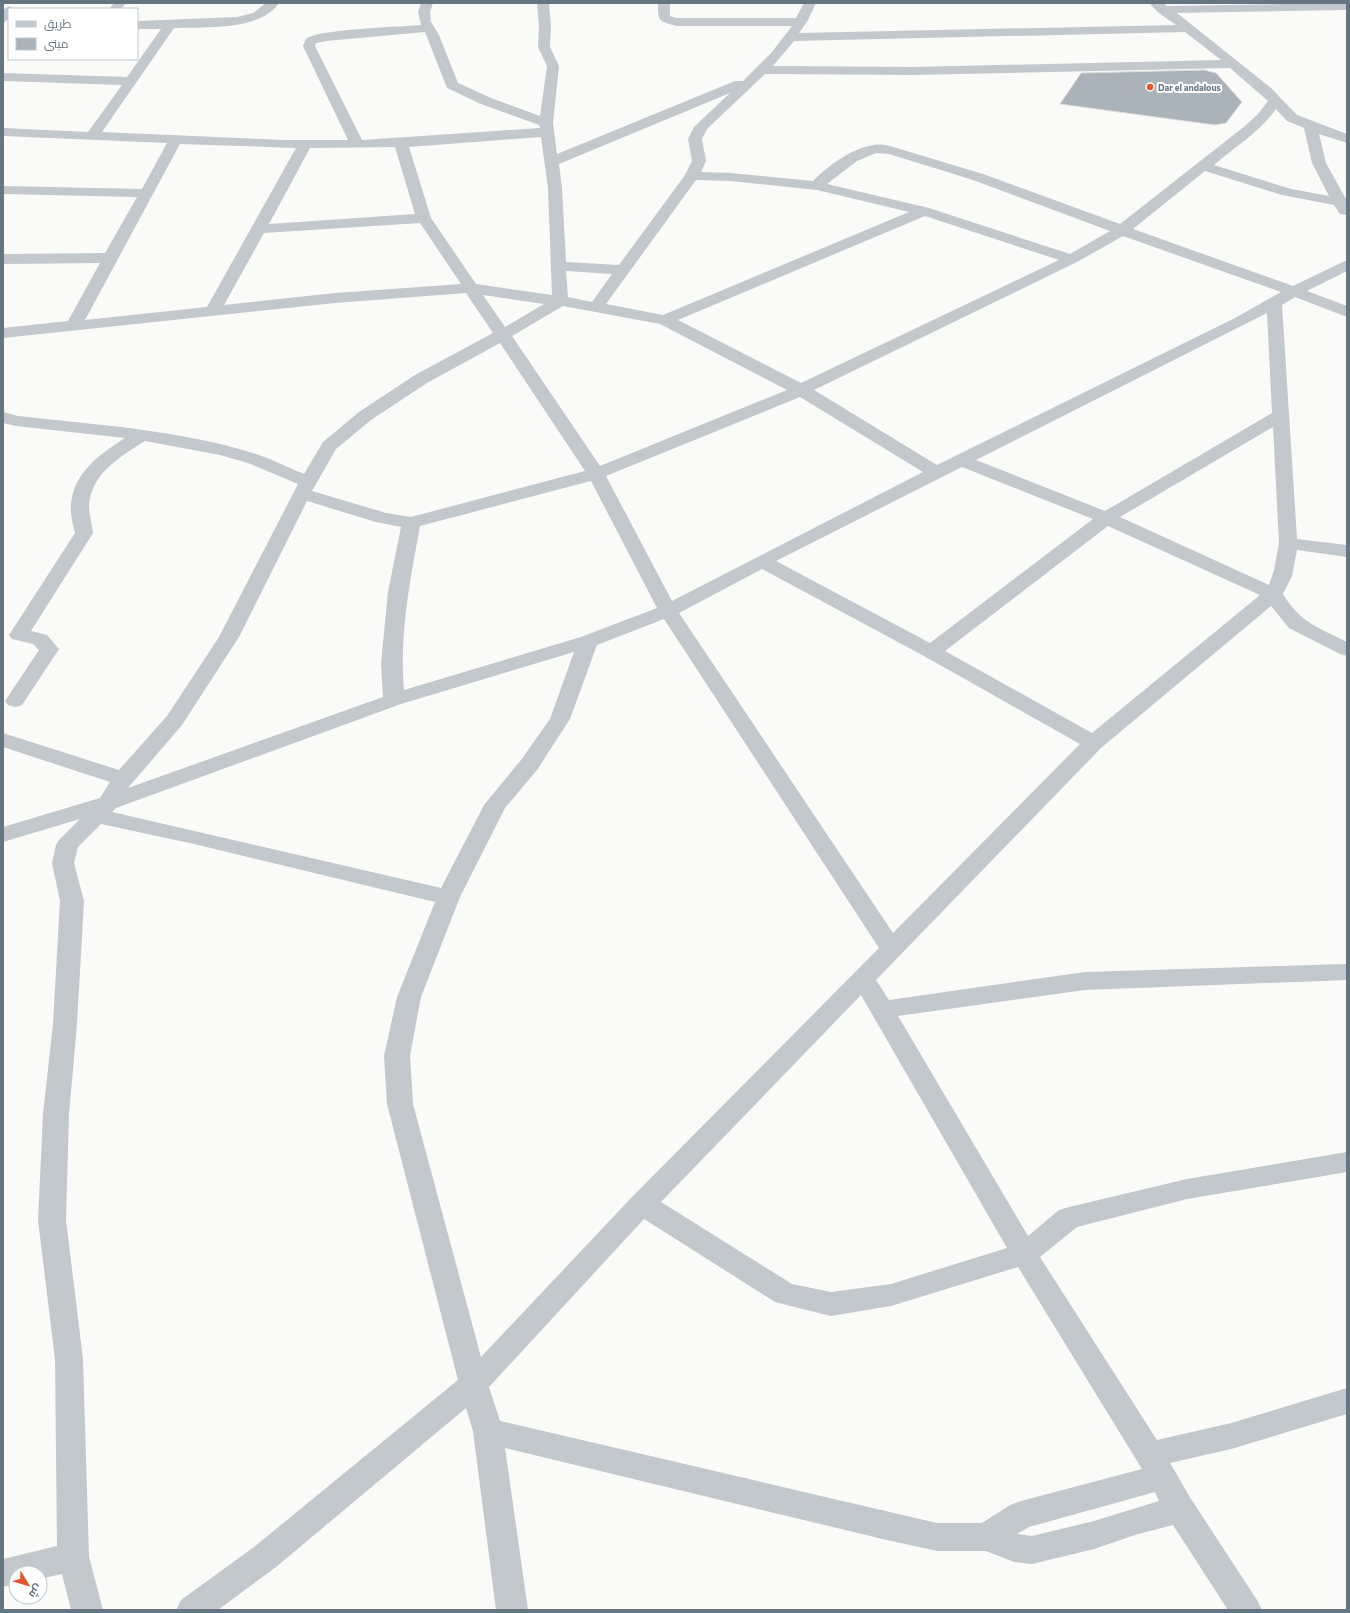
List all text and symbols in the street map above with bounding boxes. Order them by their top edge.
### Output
legend [8,8,138,60]
text: طريق [44,16,72,31]
text: مبنى [44,36,69,51]
marker: Dar el andalous [1145,82,1155,92]
place label: Dar el andalous [1158,82,1221,93]
north arrow [8,1565,48,1605]
text: ش [26,1581,46,1601]

